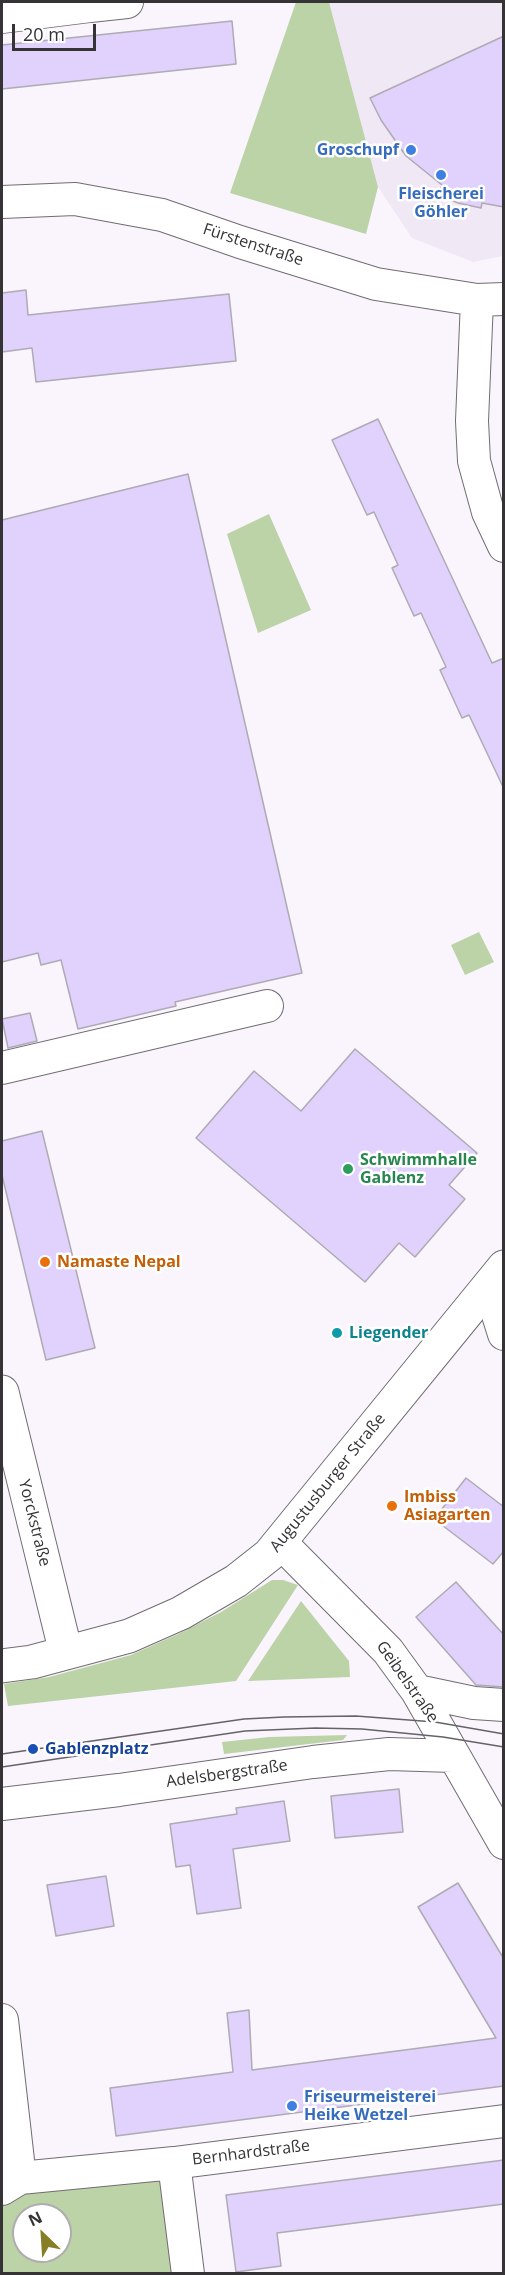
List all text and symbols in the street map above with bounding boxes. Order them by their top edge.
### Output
scale bar [15,12,99,50]
text: 20 m [23,22,65,46]
place label: Groschupf [317,140,399,160]
marker: Groschupf [404,143,418,157]
marker: Fleischerei Göhler [434,168,448,182]
place label: Fleischerei Göhler [398,184,484,222]
street label: Fürstenstraße [200,220,306,270]
place label: Schwimmhalle Gablenz [360,1150,477,1188]
marker: Schwimmhalle Gablenz [341,1162,355,1176]
place label: Namaste Nepal [57,1252,181,1272]
marker: Namaste Nepal [38,1255,52,1269]
place label: Liegender [349,1323,428,1343]
marker: Liegender [330,1326,344,1340]
street label: Augustusburger Straße [266,1410,390,1556]
street label: Yorckstraße [14,1478,54,1568]
place label: Imbiss Asiagarten [404,1487,490,1525]
marker: Imbiss Asiagarten [385,1499,399,1513]
street label: Geibelstraße [372,1638,442,1726]
place label: Gablenzplatz [45,1739,148,1759]
marker: Gablenzplatz [26,1742,40,1756]
street label: Adelsbergstraße [165,1756,289,1792]
place label: Friseurmeisterei Heike Wetzel [304,2087,436,2125]
marker: Friseurmeisterei Heike Wetzel [285,2099,299,2113]
street label: Bernhardstraße [191,2136,311,2170]
north arrow [12,2203,72,2263]
text: N [25,2206,46,2231]

